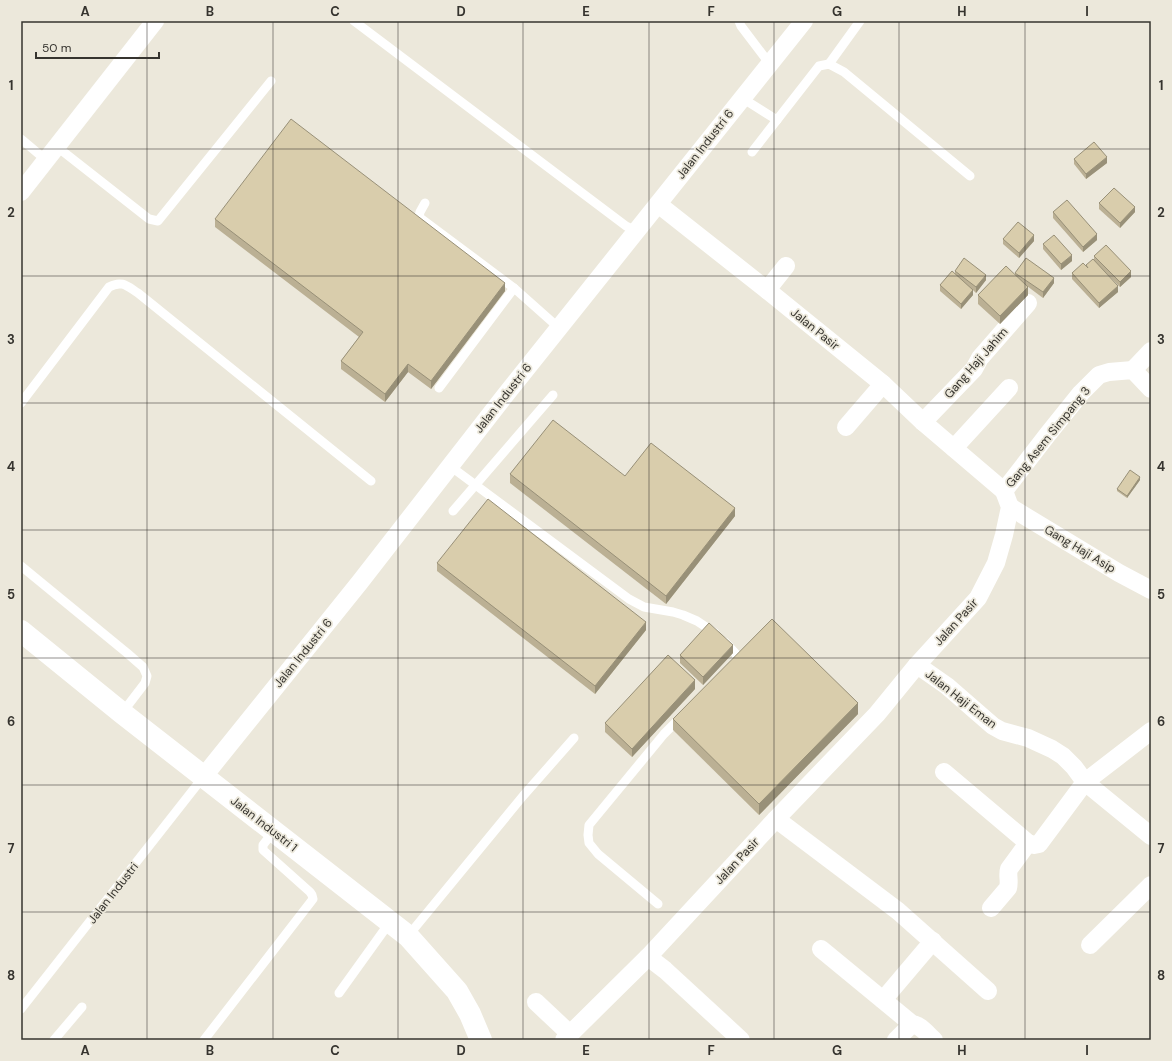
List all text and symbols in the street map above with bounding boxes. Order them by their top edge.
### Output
text: A [80,3,90,20]
text: B [206,3,214,20]
text: C [330,3,340,20]
text: D [456,3,466,20]
text: E [582,3,590,20]
text: F [707,3,715,20]
text: G [832,3,842,20]
text: H [957,3,967,20]
text: I [1085,3,1089,20]
scale bar [36,34,159,60]
text: 50 m [42,40,71,56]
text: 1 [9,77,13,94]
text: 1 [1159,77,1163,94]
street label: Jalan Industri 6 [673,106,737,182]
text: 2 [7,204,15,221]
text: 2 [1157,204,1165,221]
street label: Jalan Pasir [787,304,843,354]
street label: Gang Haji Jahim [941,324,1011,402]
text: 3 [7,331,15,348]
text: 3 [1157,331,1165,348]
street label: Jalan Industri 6 [471,360,535,436]
street label: Gang Asem Simpang 3 [1002,383,1094,491]
text: 4 [7,458,15,475]
text: 4 [1157,458,1165,475]
street label: Gang Haji Asip [1041,521,1119,577]
text: 5 [7,586,15,603]
text: 5 [1157,586,1165,603]
street label: Jalan Pasir [931,595,982,649]
street label: Jalan Industri 6 [270,615,336,691]
street label: Jalan Haji Eman [922,666,1000,732]
text: 6 [7,713,15,730]
text: 6 [1157,713,1165,730]
street label: Jalan Industri 1 [227,793,301,855]
street label: Jalan Pasir [711,834,763,888]
text: 7 [8,840,15,857]
text: 7 [1158,840,1165,857]
street label: Jalan Industri [84,859,142,927]
text: 8 [7,967,15,984]
text: 8 [1157,967,1165,984]
text: A [80,1042,90,1059]
text: B [206,1042,214,1059]
text: C [330,1042,340,1059]
text: D [456,1042,466,1059]
text: E [582,1042,590,1059]
text: F [707,1042,715,1059]
text: G [832,1042,842,1059]
text: H [957,1042,967,1059]
text: I [1085,1042,1089,1059]

